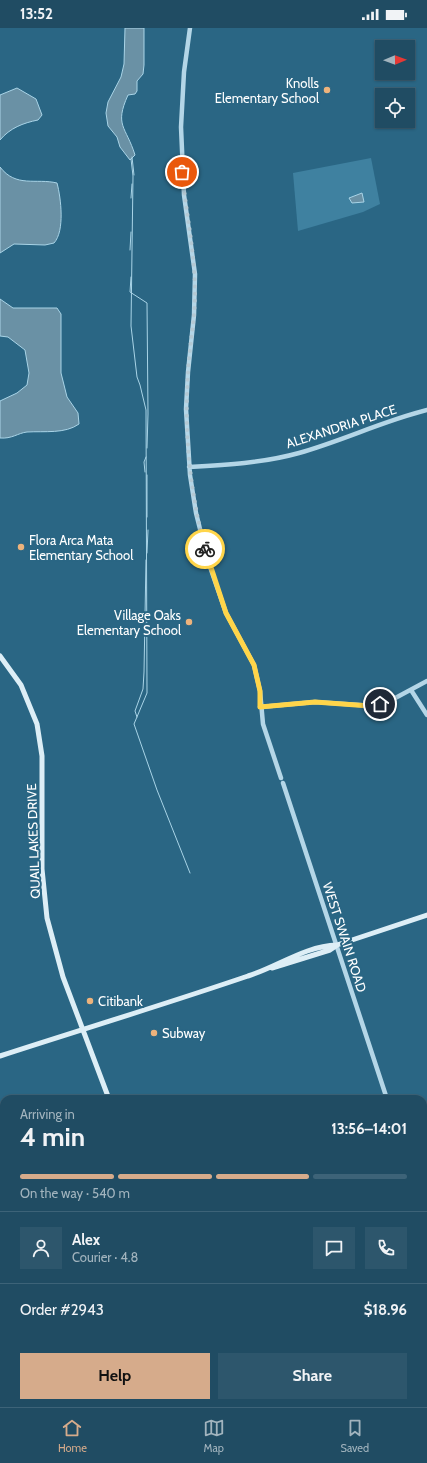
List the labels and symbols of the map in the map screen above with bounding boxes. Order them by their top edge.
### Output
north arrow [375,40,415,80]
place label: Knolls Elementary School [215,75,320,106]
marker: Knolls Elementary School [322,85,332,95]
pin [165,155,199,189]
street label: ALEXANDRIA PLACE [284,401,398,451]
courier [185,529,225,569]
place label: Flora Arca Mata Elementary School [29,532,133,563]
marker: Flora Arca Mata Elementary School [16,542,26,552]
place label: Village Oaks Elementary School [77,607,182,638]
marker: Village Oaks Elementary School [184,617,194,627]
pin [363,687,397,721]
street label: QUAIL LAKES DRIVE [23,783,43,899]
street label: WEST SWAIN ROAD [320,880,370,994]
place label: Citibank [98,993,143,1009]
marker: Citibank [85,996,95,1006]
place label: Subway [162,1025,206,1041]
marker: Subway [149,1028,159,1038]

